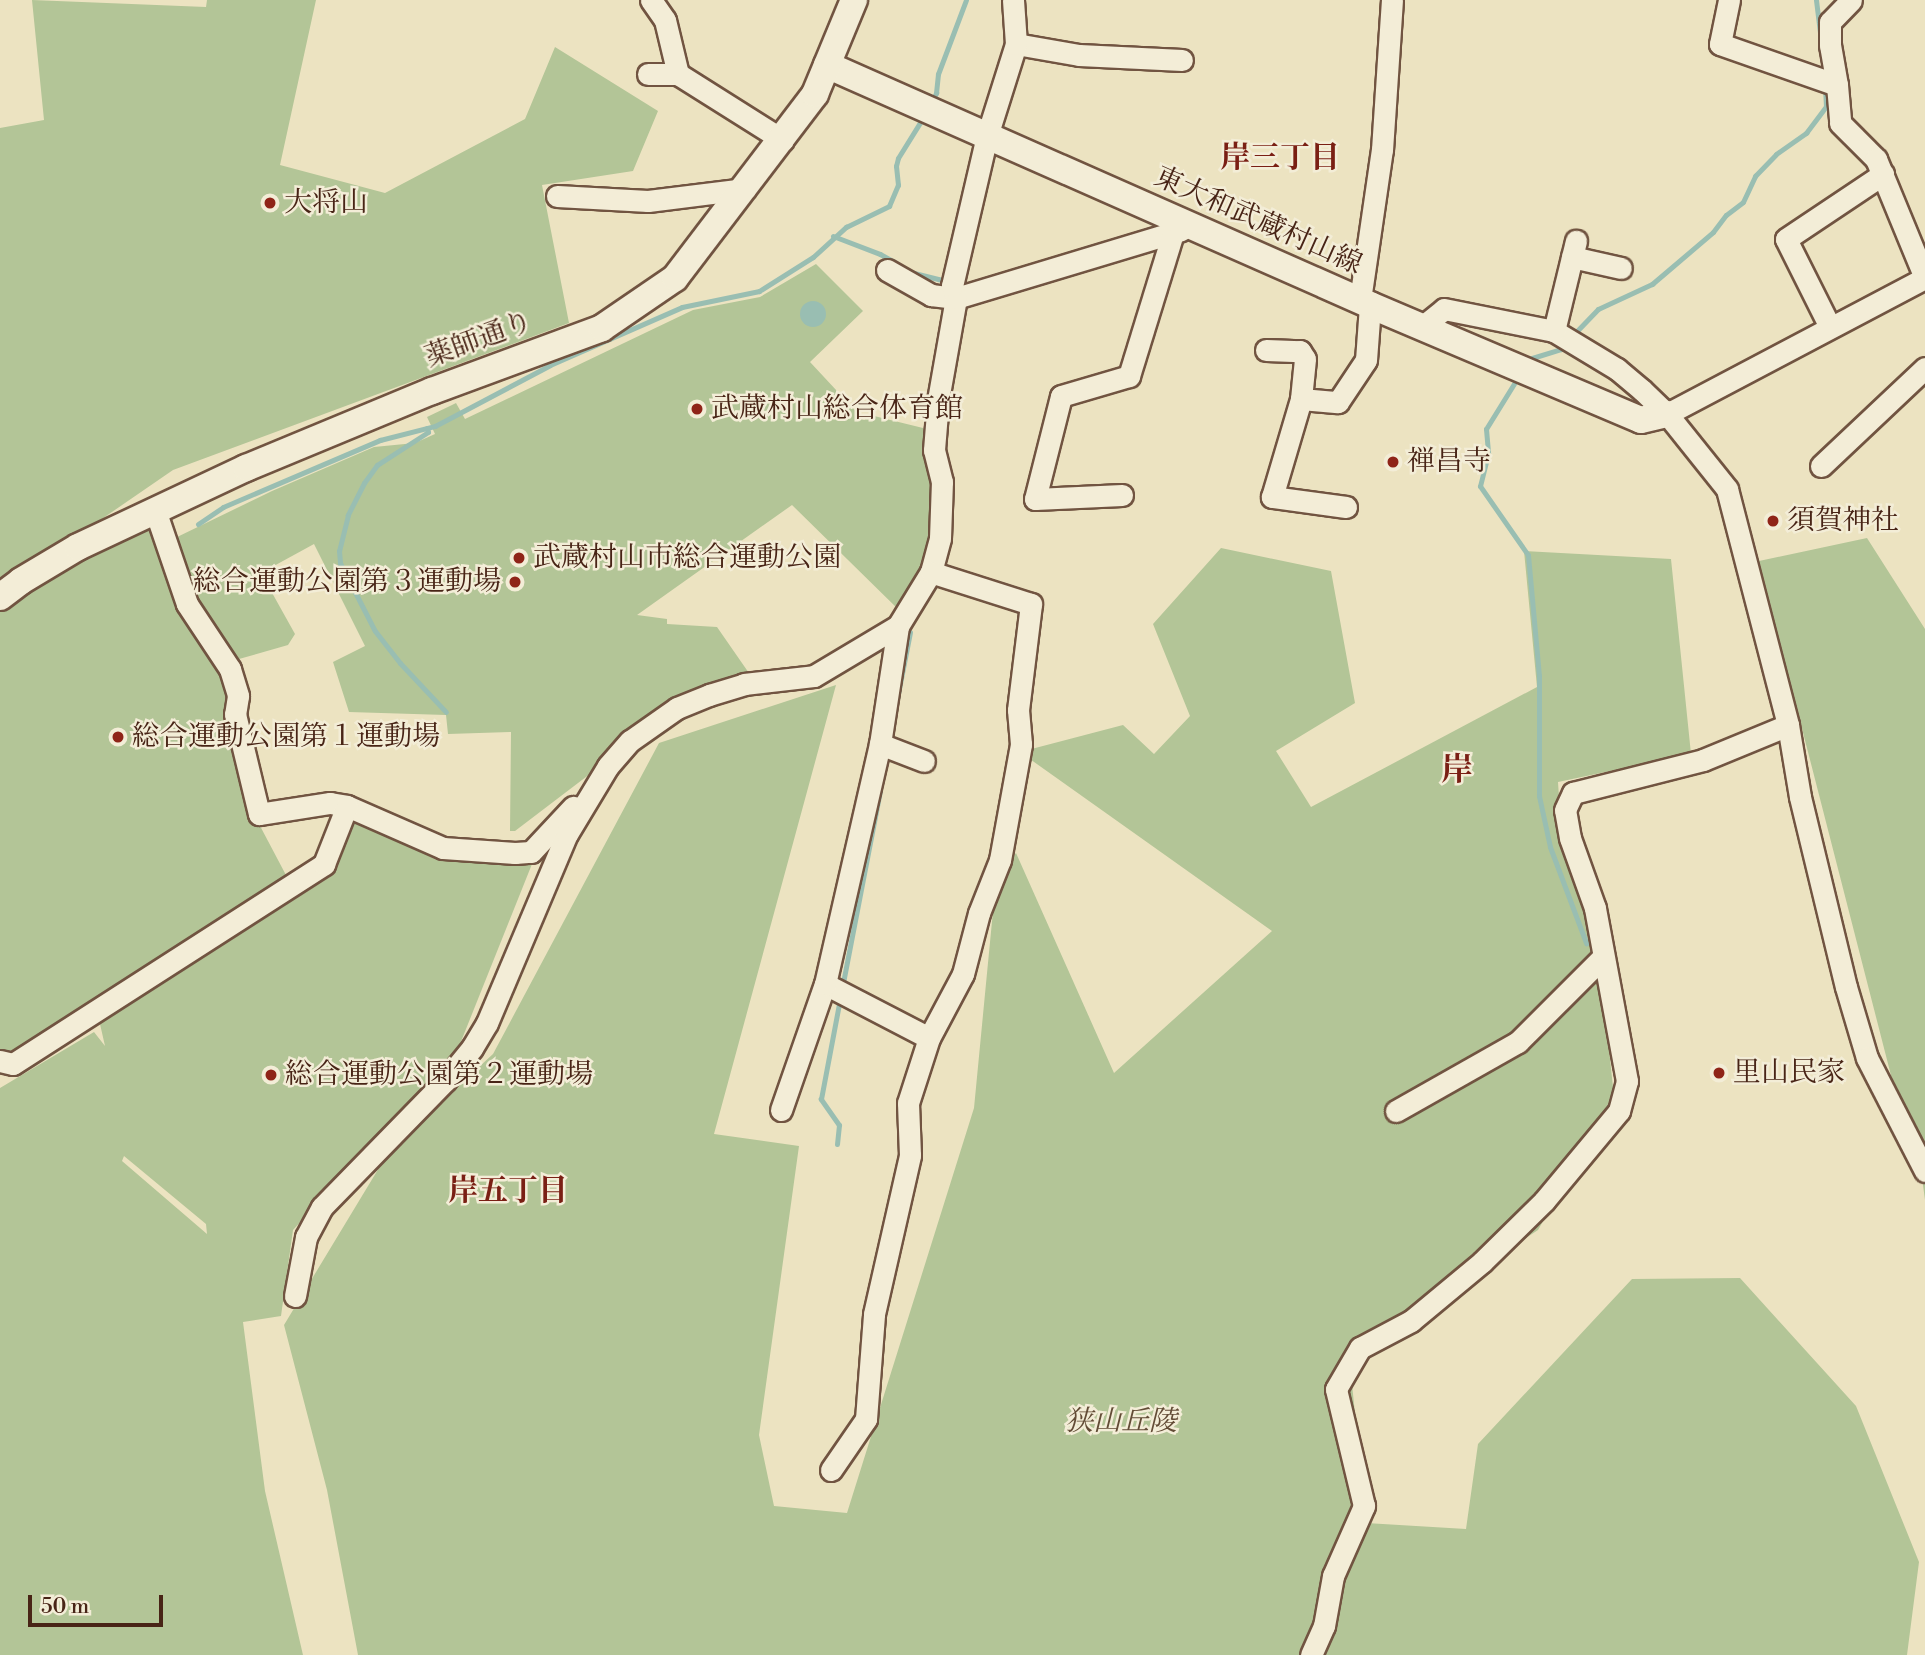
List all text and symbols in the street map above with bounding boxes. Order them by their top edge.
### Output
district label: 岸三丁目 [1220,140,1340,176]
street label: 東大和武蔵村山線 [1149,160,1367,282]
place label: 大将山 [284,186,368,220]
marker: 大将山 [262,195,278,211]
street label: 薬師通り [421,305,537,375]
place label: 武蔵村山総合体育館 [711,392,963,426]
marker: 武蔵村山総合体育館 [689,401,705,417]
place label: 禅昌寺 [1407,445,1491,479]
marker: 禅昌寺 [1385,454,1401,470]
place label: 須賀神社 [1787,504,1899,538]
marker: 須賀神社 [1765,513,1781,529]
place label: 武蔵村山市総合運動公園 [533,541,841,575]
marker: 武蔵村山市総合運動公園 [511,550,527,566]
place label: 総合運動公園第３運動場 [193,565,501,599]
marker: 総合運動公園第３運動場 [507,574,523,590]
place label: 総合運動公園第１運動場 [132,720,440,754]
marker: 総合運動公園第１運動場 [110,729,126,745]
district label: 岸 [1441,751,1473,789]
place label: 里山民家 [1733,1056,1845,1090]
place label: 総合運動公園第２運動場 [285,1058,593,1092]
marker: 里山民家 [1711,1065,1727,1081]
marker: 総合運動公園第２運動場 [263,1067,279,1083]
district label: 岸五丁目 [448,1173,568,1209]
park label: 狭山丘陵 [1065,1405,1177,1439]
scale bar [32,1582,166,1626]
text: 50 m [41,1594,89,1620]

